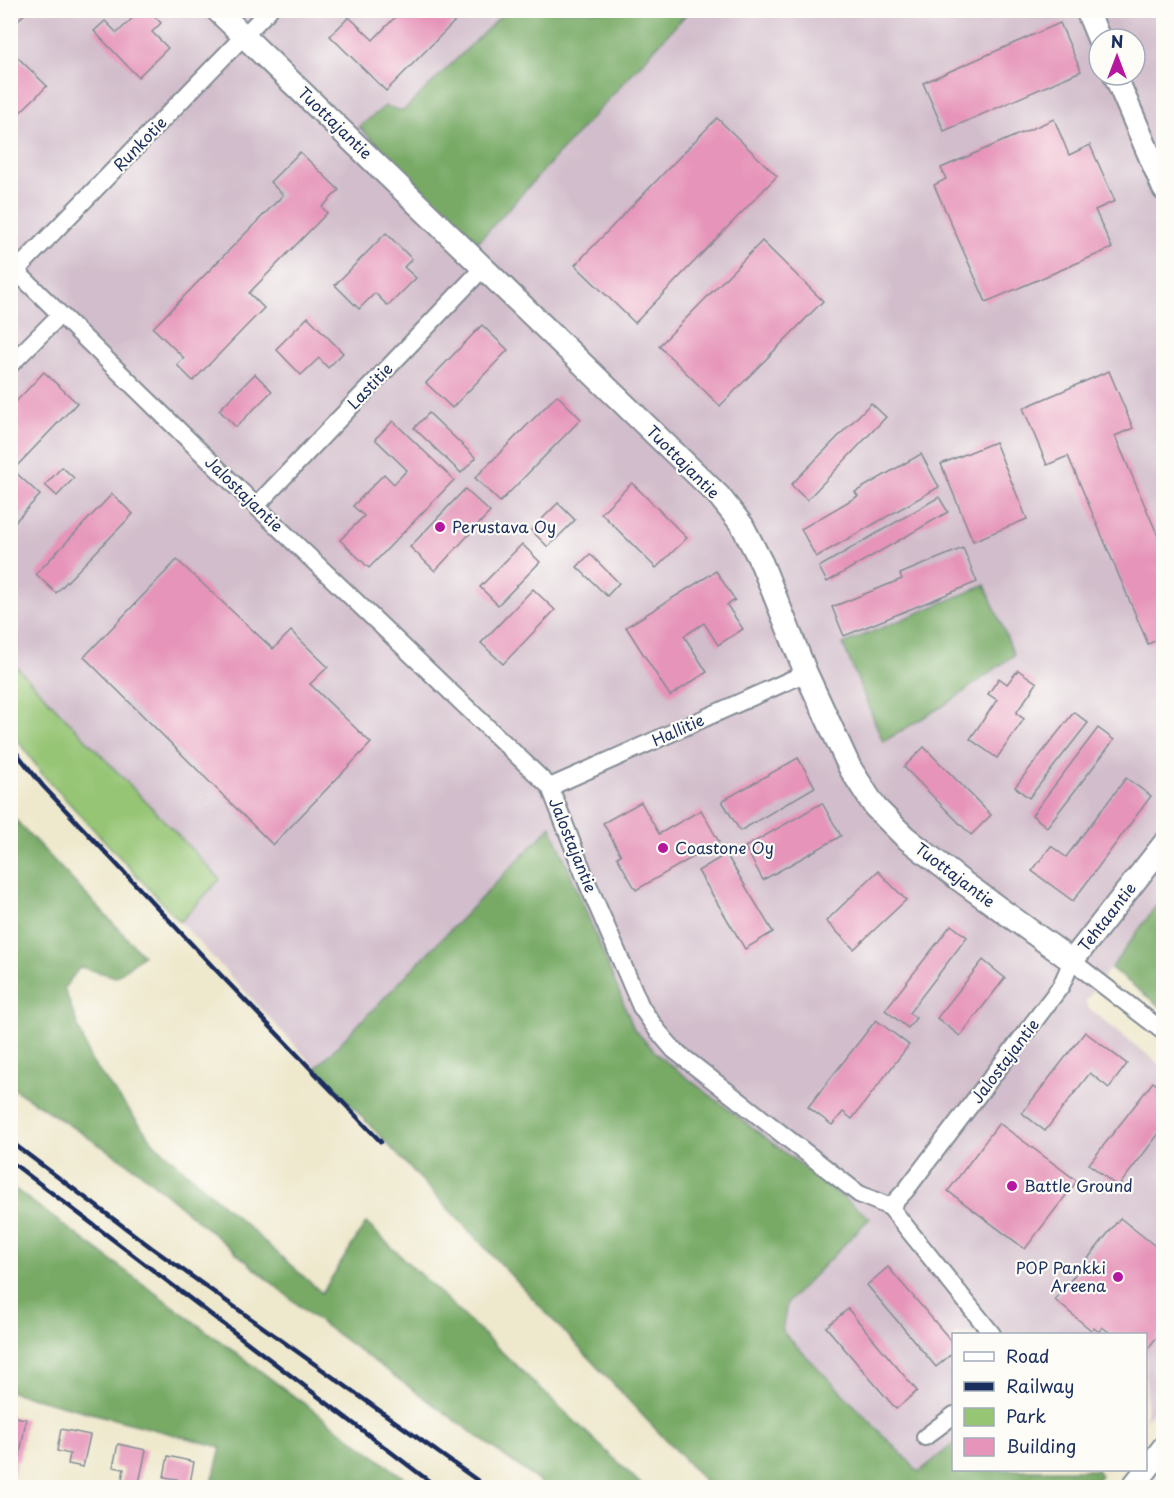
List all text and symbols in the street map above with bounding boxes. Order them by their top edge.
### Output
north arrow [1087,27,1147,87]
text: N [1111,29,1123,53]
street label: Tuottajantie [293,81,378,164]
street label: Runkotie [107,111,172,176]
street label: Lastitie [341,357,398,414]
street label: Tuottajantie [642,419,726,503]
street label: Jalostajantie [200,450,289,537]
place label: Perustava Oy [452,514,556,538]
marker: Perustava Oy [433,520,447,534]
street label: Hallitie [648,707,708,751]
street label: Jalostajantie [544,794,604,896]
place label: Coastone Oy [675,835,774,859]
street label: Tuottajantie [910,836,1001,912]
marker: Coastone Oy [656,841,670,855]
street label: Tehtaantie [1072,877,1141,956]
street label: Jalostajantie [964,1013,1044,1108]
place label: Battle Ground [1024,1173,1133,1197]
marker: Battle Ground [1005,1179,1019,1193]
place label: POP Pankki Areena [1016,1255,1106,1297]
marker: POP Pankki Areena [1111,1270,1125,1284]
legend [952,1333,1147,1471]
text: Road [1006,1342,1050,1369]
text: Railway [1006,1372,1074,1399]
text: Park [1006,1402,1046,1429]
text: Building [1006,1432,1076,1459]

